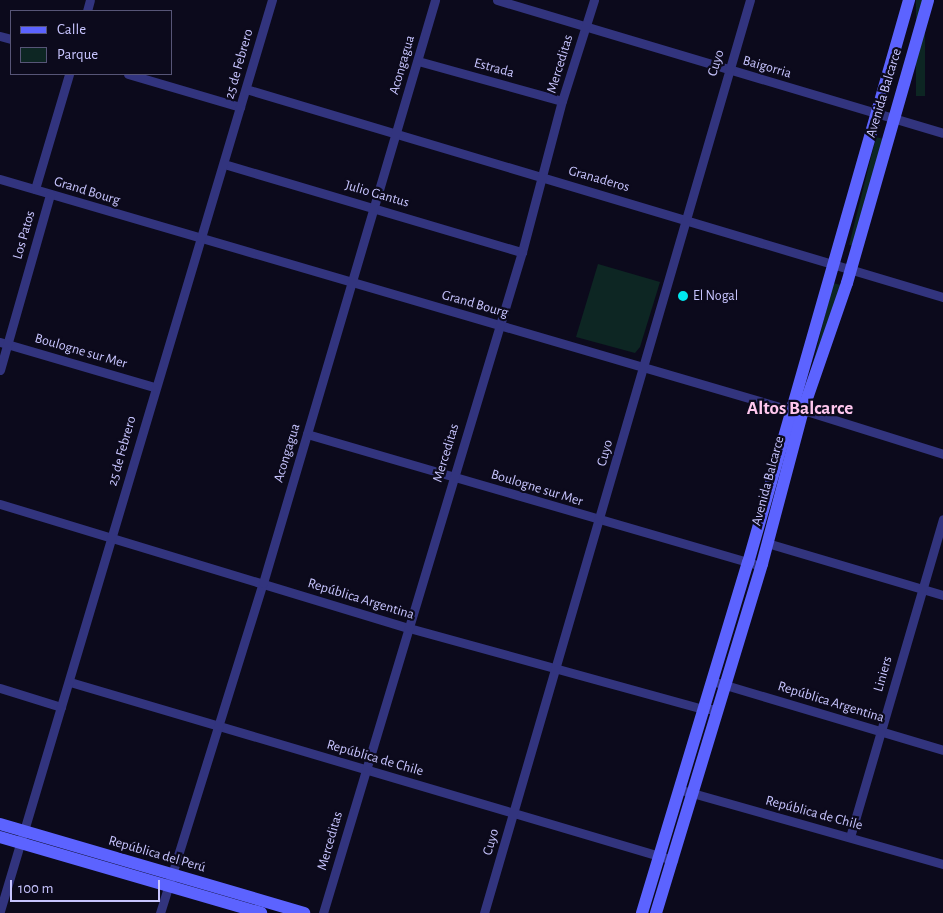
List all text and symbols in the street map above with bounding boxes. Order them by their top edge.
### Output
legend [10,10,172,75]
text: Calle [57,22,86,37]
street label: 25 de Febrero [221,27,257,101]
street label: Merceditas [543,33,577,95]
street label: Acongagua [386,34,418,96]
text: Parque [57,47,98,62]
street label: Avenida Balcarce [863,47,905,139]
street label: Cuyo [704,48,728,78]
street label: Baigorria [741,52,793,82]
street label: Estrada [472,55,516,81]
street label: Granaderos [567,162,631,196]
street label: Grand Bourg [52,173,122,209]
street label: Julio Gantus [343,177,411,211]
street label: Los Patos [9,209,39,261]
street label: Grand Bourg [440,287,510,321]
place label: El Nogal [693,288,738,304]
marker: El Nogal [677,290,689,302]
street label: Boulogne sur Mer [33,330,129,372]
district label: Altos Balcarce [747,398,853,420]
street label: 25 de Febrero [104,414,140,488]
street label: Acongagua [270,422,304,484]
street label: Merceditas [429,422,463,484]
street label: Avenida Balcarce [748,434,788,528]
street label: Cuyo [593,438,617,468]
street label: Boulogne sur Mer [489,466,585,510]
street label: República Argentina [306,575,416,623]
street label: Liniers [870,654,896,694]
street label: República Argentina [776,678,886,726]
street label: República de Chile [325,736,425,780]
street label: República de Chile [764,792,864,834]
street label: Merceditas [314,810,346,872]
street label: Cuyo [479,827,503,857]
street label: República del Perú [106,832,208,876]
scale bar [12,870,162,902]
text: 100 m [18,881,53,896]

